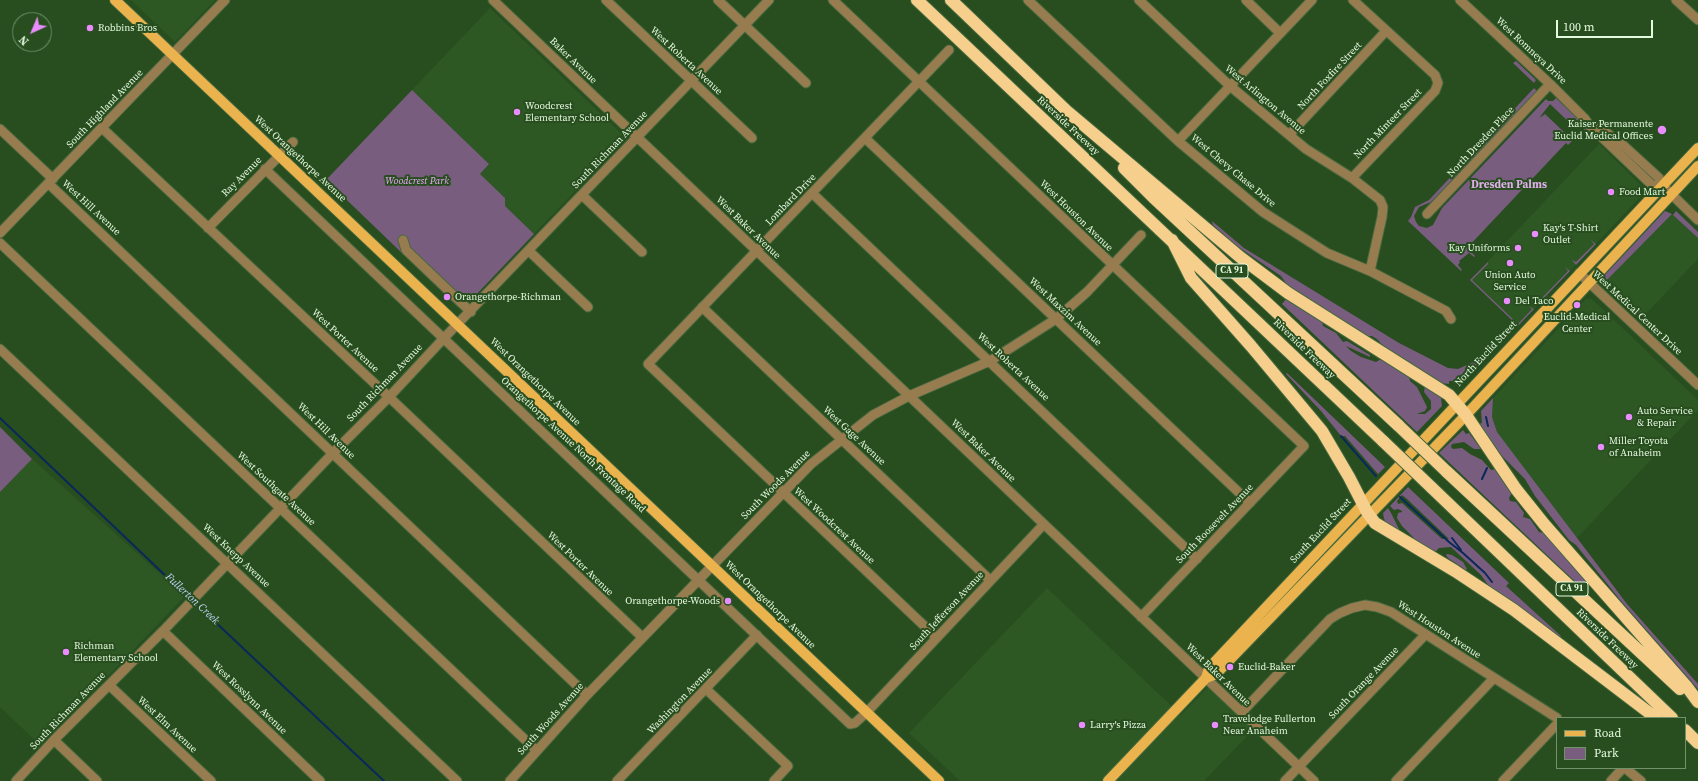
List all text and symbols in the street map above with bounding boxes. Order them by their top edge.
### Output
north arrow [12,12,52,52]
scale bar [1558,12,1655,38]
street label: West Romneya Drive [1493,15,1569,87]
text: 100 m [1563,19,1595,35]
place label: Robbins Bros [98,22,157,34]
marker: Robbins Bros [85,23,95,33]
street label: West Roberta Avenue [647,24,725,98]
text: N [16,32,32,48]
street label: Baker Avenue [547,35,599,87]
street label: North Foxfire Street [1296,40,1364,112]
street label: West Arlington Avenue [1222,63,1308,137]
street label: South Highland Avenue [64,67,146,151]
street label: North Minteer Street [1352,87,1424,161]
street label: Riverside Freeway [1034,94,1102,158]
place label: Woodcrest Elementary School [525,100,609,124]
street label: North Dresden Place [1445,104,1517,180]
marker: Woodcrest Elementary School [512,107,522,117]
street label: South Richman Avenue [570,109,650,191]
street label: West Orangethorpe Avenue [251,113,349,205]
place label: Kaiser Permanente Euclid Medical Offices [1554,118,1653,142]
marker: Kaiser Permanente Euclid Medical Offices [1656,124,1668,136]
street label: West Chevy Chase Drive [1188,132,1278,210]
street label: Ray Avenue [219,154,265,200]
street label: Lombard Drive [763,172,819,228]
park label: Woodcrest Park [385,175,449,187]
street label: West Hill Avenue [59,178,123,238]
street label: West Houston Avenue [1037,178,1115,254]
district label: Dresden Palms [1471,178,1547,192]
place label: Food Mart [1619,186,1665,198]
marker: Food Mart [1606,187,1616,197]
street label: West Baker Avenue [713,194,783,262]
place label: Kay's T-Shirt Outlet [1543,222,1598,246]
marker: Kay's T-Shirt Outlet [1530,229,1540,239]
place label: Kay Uniforms [1449,242,1510,254]
marker: Kay Uniforms [1513,243,1523,253]
marker: Union Auto Service [1505,258,1515,268]
road number: CA 91 [1216,264,1248,278]
street label: West Medical Center Drive [1590,268,1684,358]
place label: Union Auto Service [1485,269,1535,292]
street label: West Maxzim Avenue [1026,275,1104,349]
place label: Orangethorpe-Richman [455,291,561,303]
marker: Orangethorpe-Richman [442,292,452,302]
place label: Del Taco [1515,295,1553,307]
marker: Del Taco [1502,296,1512,306]
marker: Euclid-Medical Center [1572,300,1582,310]
street label: West Porter Avenue [309,307,381,375]
place label: Euclid-Medical Center [1544,311,1610,334]
street label: Riverside Freeway [1271,316,1337,382]
street label: North Euclid Street [1453,319,1519,389]
street label: West Roberta Avenue [974,330,1052,404]
street label: West Orangethorpe Avenue [487,335,583,429]
street label: South Richman Avenue [345,342,425,424]
street label: Orangethorpe Avenue North Frontage Road [498,375,648,515]
street label: West Hill Avenue [295,400,357,462]
street label: West Gage Avenue [820,404,888,468]
place label: Auto Service & Repair [1637,405,1693,428]
marker: Auto Service & Repair [1624,412,1634,422]
street label: West Baker Avenue [948,417,1018,485]
place label: Miller Toyota of Anaheim [1609,435,1668,458]
marker: Miller Toyota of Anaheim [1596,442,1606,452]
street label: South Woods Avenue [739,448,813,522]
street label: West Southgate Avenue [234,449,318,529]
street label: South Roosevelt Avenue [1174,482,1256,566]
street label: West Woodcrest Avenue [791,485,877,567]
street label: South Euclid Street [1288,496,1354,566]
street label: West Knepp Avenue [200,521,272,591]
street label: West Porter Avenue [544,529,616,599]
street label: West Orangethorpe Avenue [722,558,818,652]
street label: South Jefferson Avenue [907,569,987,653]
water label: Fullerton Creek [162,571,222,627]
road number: CA 91 [1556,582,1588,596]
place label: Orangethorpe-Woods [625,595,720,607]
marker: Orangethorpe-Woods [723,596,733,606]
street label: West Houston Avenue [1395,599,1483,661]
street label: Riverside Freeway [1574,606,1640,672]
place label: Richman Elementary School [74,640,158,664]
street label: West Baker Avenue [1183,641,1253,709]
street label: South Orange Avenue [1326,644,1402,722]
marker: Richman Elementary School [61,647,71,657]
street label: West Rosslynn Avenue [209,659,289,737]
place label: Euclid-Baker [1238,661,1295,673]
marker: Euclid-Baker [1225,662,1235,672]
street label: Washington Avenue [645,665,715,737]
street label: South Richman Avenue [28,670,108,752]
street label: South Woods Avenue [515,680,587,758]
street label: West Elm Avenue [135,694,199,756]
place label: Travelodge Fullerton Near Anaheim [1223,713,1316,736]
legend [1556,717,1686,769]
place label: Larry's Pizza [1090,719,1146,731]
marker: Larry's Pizza [1077,720,1087,730]
marker: Travelodge Fullerton Near Anaheim [1210,720,1220,730]
text: Road [1594,725,1621,741]
text: Park [1594,745,1619,761]

